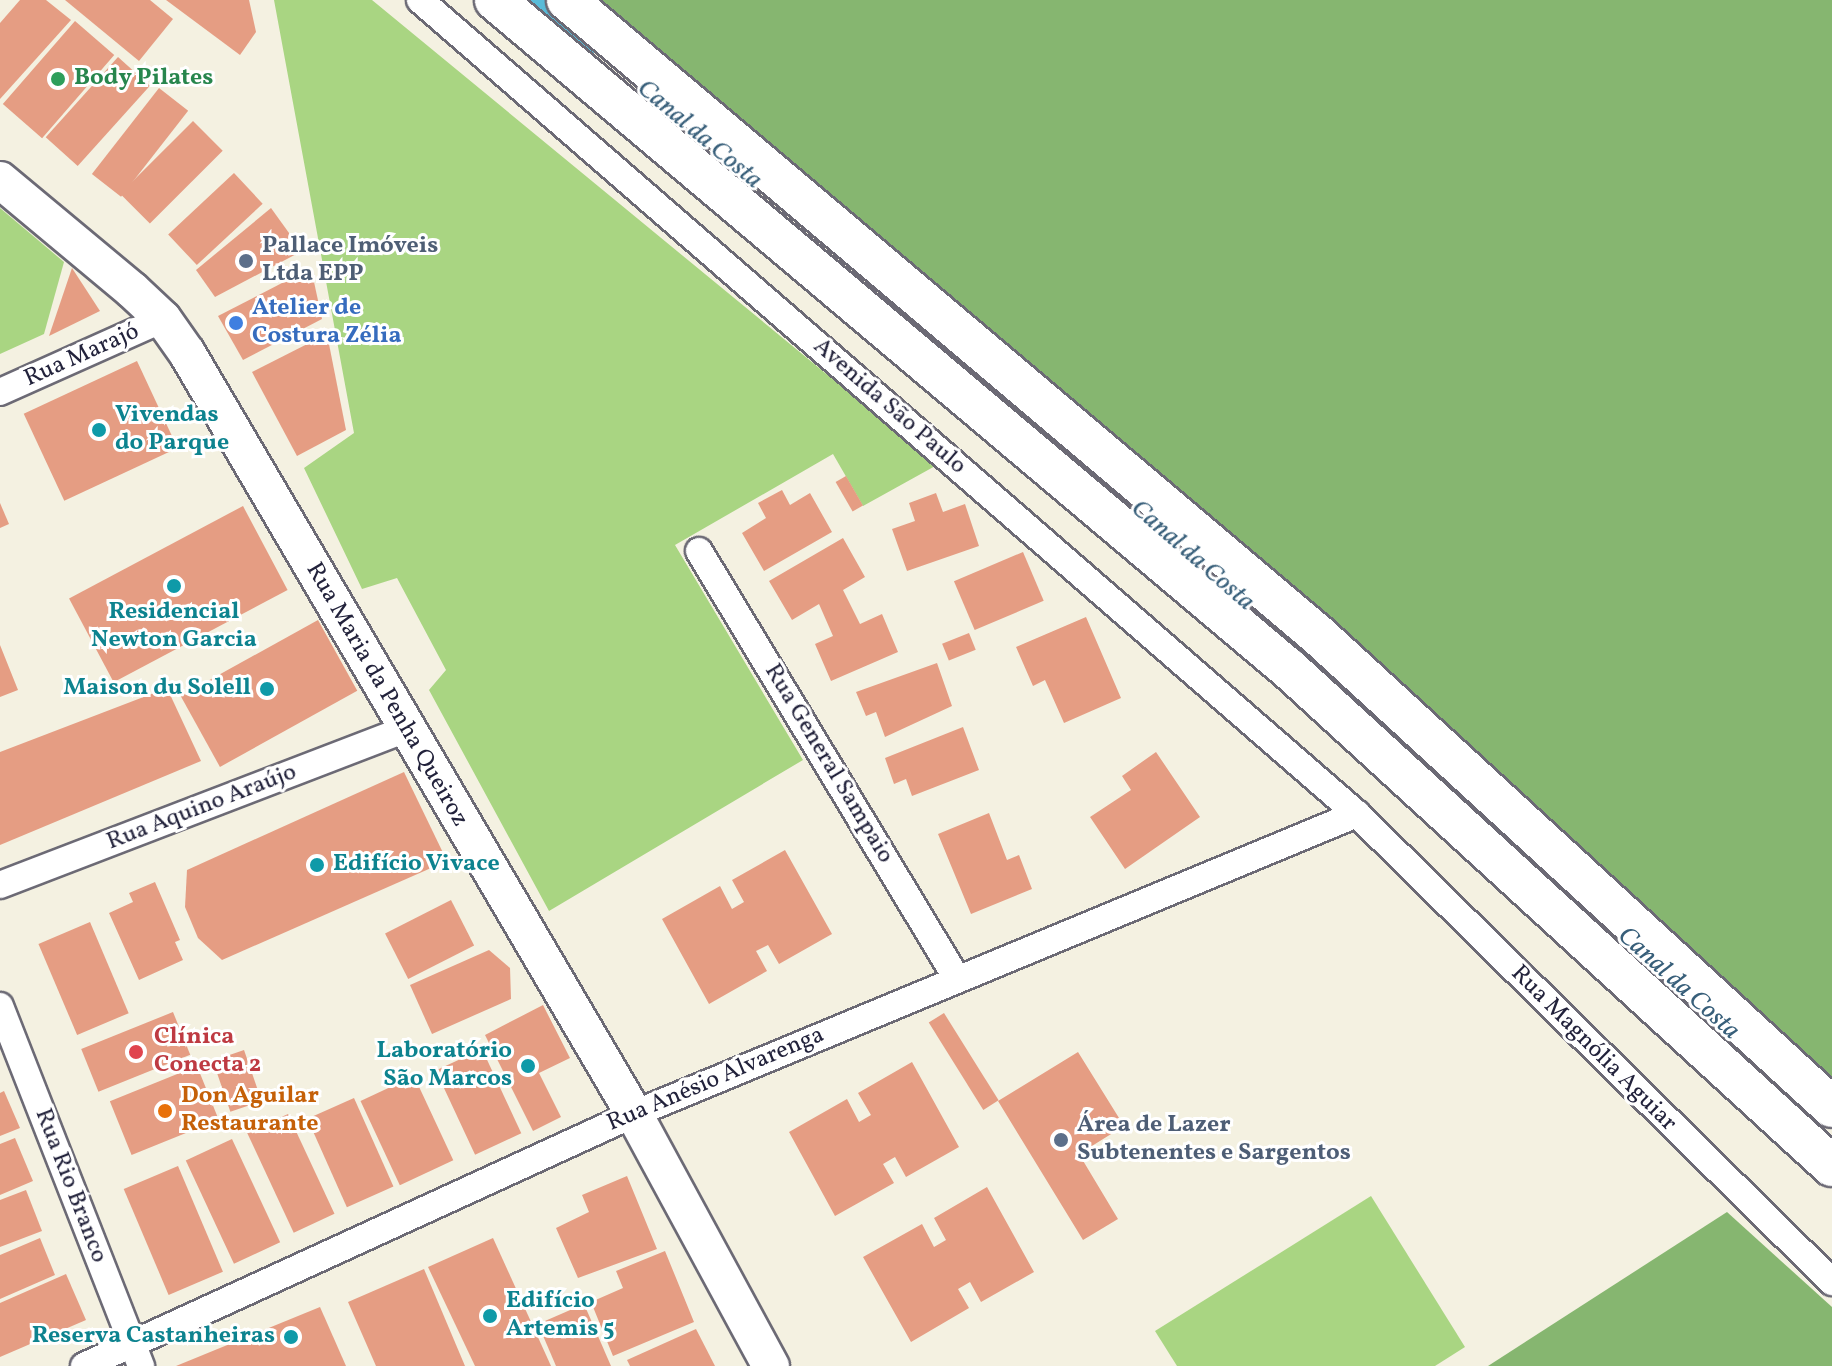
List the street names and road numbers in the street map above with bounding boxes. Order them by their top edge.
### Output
street label: Rua Marajó [20,318,144,394]
street label: Avenida São Paulo [807,333,971,481]
street label: Rua Maria da Penha Queiroz [299,558,473,832]
street label: Rua General Sampaio [757,659,899,869]
street label: Rua Aquino Araújo [103,759,301,857]
street label: Rua Magnólia Aguiar [1504,960,1682,1138]
street label: Rua Anésio Alvarenga [603,1021,829,1139]
street label: Rua Rio Branco [27,1105,113,1267]

